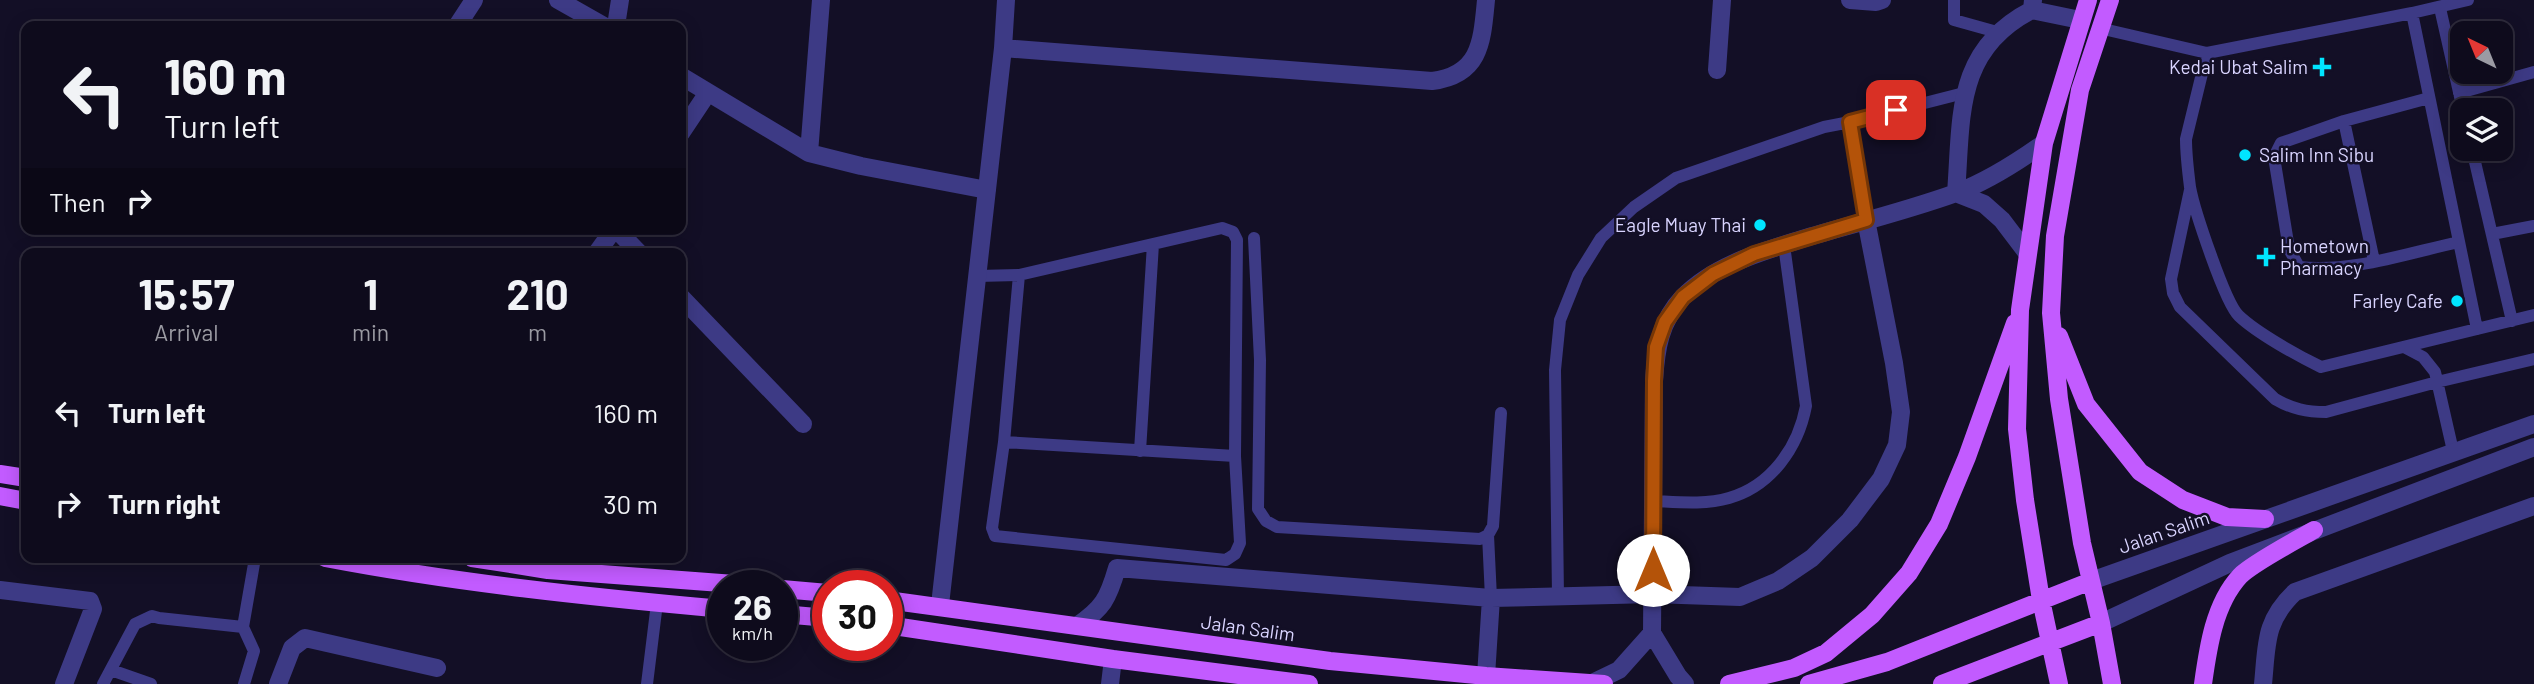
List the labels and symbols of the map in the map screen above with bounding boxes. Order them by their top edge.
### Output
north arrow [2450,21,2513,84]
place label: Kedai Ubat Salim [2169,55,2308,78]
marker: Kedai Ubat Salim [2314,59,2330,75]
pin [1866,80,1926,140]
place label: Salim Inn Sibu [2259,143,2374,166]
marker: Salim Inn Sibu [2237,147,2253,163]
place label: Eagle Muay Thai [1615,213,1746,236]
marker: Eagle Muay Thai [1752,217,1768,233]
place label: Hometown Pharmacy [2280,234,2369,279]
marker: Hometown Pharmacy [2258,249,2274,265]
place label: Farley Cafe [2352,289,2443,312]
marker: Farley Cafe [2449,293,2465,309]
street label: Jalan Salim [2115,505,2212,558]
position arrow [1616,533,1690,607]
speed limit sign: 30 [812,570,903,661]
street label: Jalan Salim [1200,610,1296,645]

